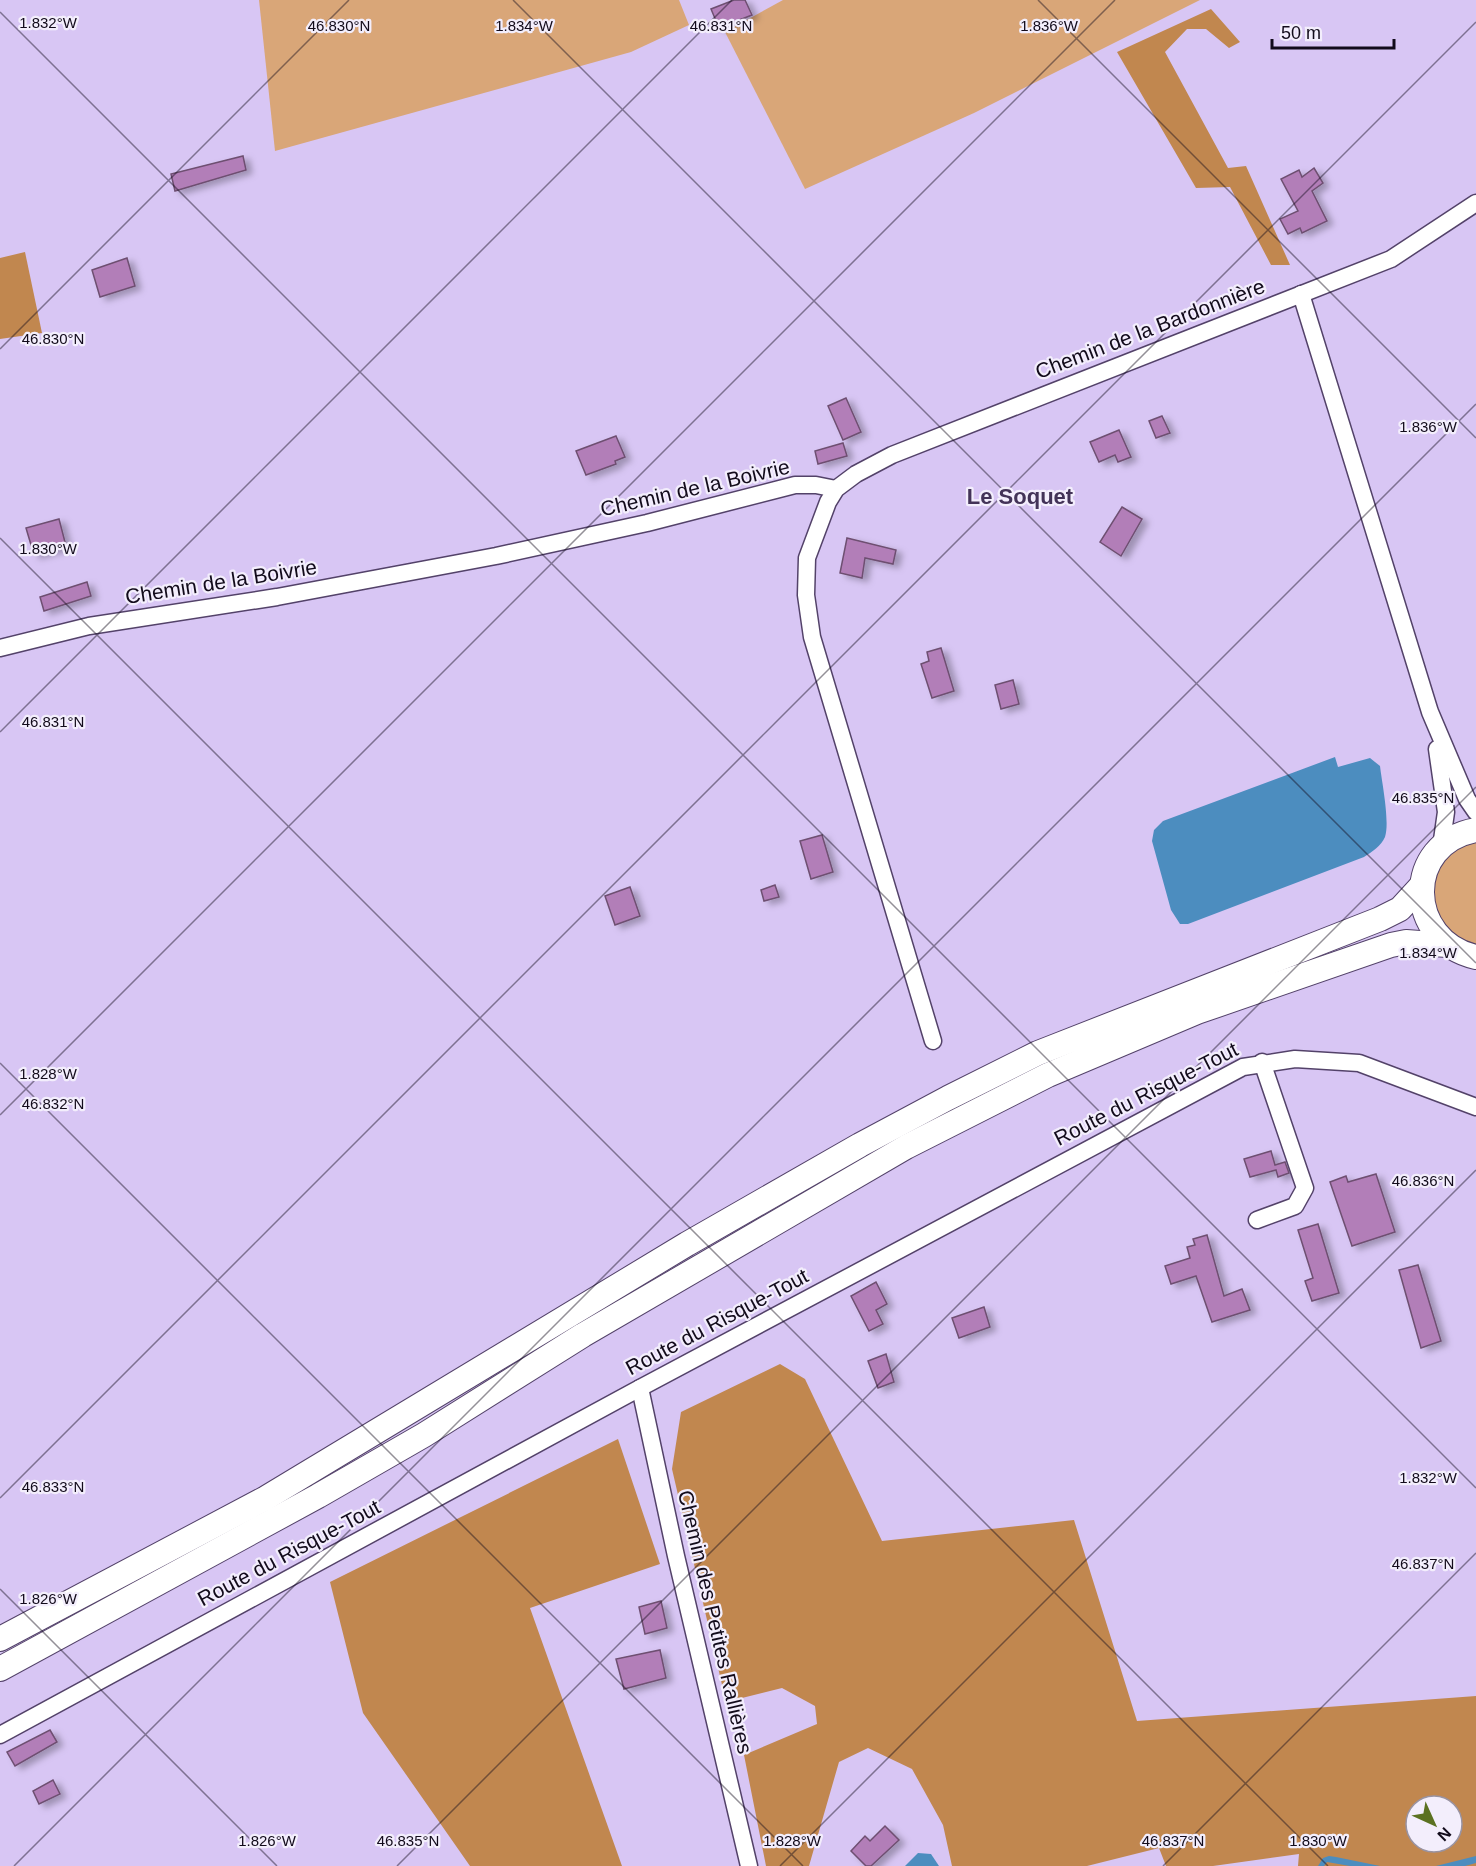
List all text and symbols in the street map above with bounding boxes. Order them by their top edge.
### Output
scale bar [1272,12,1394,50]
text: 1.832°W [19,14,78,31]
text: 46.830°N [308,17,370,34]
text: 1.834°W [495,17,554,34]
text: 46.831°N [690,17,752,34]
text: 1.836°W [1020,17,1079,34]
text: 50 m [1281,23,1321,43]
street label: Chemin de la Bardonnière [1032,274,1268,383]
text: 46.830°N [22,330,84,347]
text: 1.836°W [1399,418,1458,435]
street label: Chemin de la Boivrie [598,455,792,521]
district label: Le Soquet [967,484,1074,509]
text: 1.830°W [19,540,78,557]
street label: Chemin de la Boivrie [123,555,318,608]
text: 46.831°N [22,713,84,730]
text: 46.835°N [1392,789,1454,806]
text: 1.834°W [1399,944,1458,961]
street label: Route du Risque-Tout [1050,1037,1242,1150]
text: 1.828°W [19,1065,78,1082]
text: 46.832°N [22,1095,84,1112]
text: 46.836°N [1392,1172,1454,1189]
street label: Route du Risque-Tout [622,1264,812,1379]
text: 1.832°W [1399,1469,1458,1486]
text: 46.833°N [22,1478,84,1495]
street label: Chemin des Petites Rallières [674,1488,757,1756]
street label: Route du Risque-Tout [194,1495,384,1610]
text: 46.837°N [1392,1555,1454,1572]
text: 1.826°W [19,1590,78,1607]
north arrow [1404,1794,1464,1854]
text: N [1434,1824,1454,1844]
text: 1.826°W [238,1832,297,1849]
text: 46.835°N [377,1832,439,1849]
text: 1.828°W [763,1832,822,1849]
text: 46.837°N [1142,1832,1204,1849]
text: 1.830°W [1289,1832,1348,1849]

